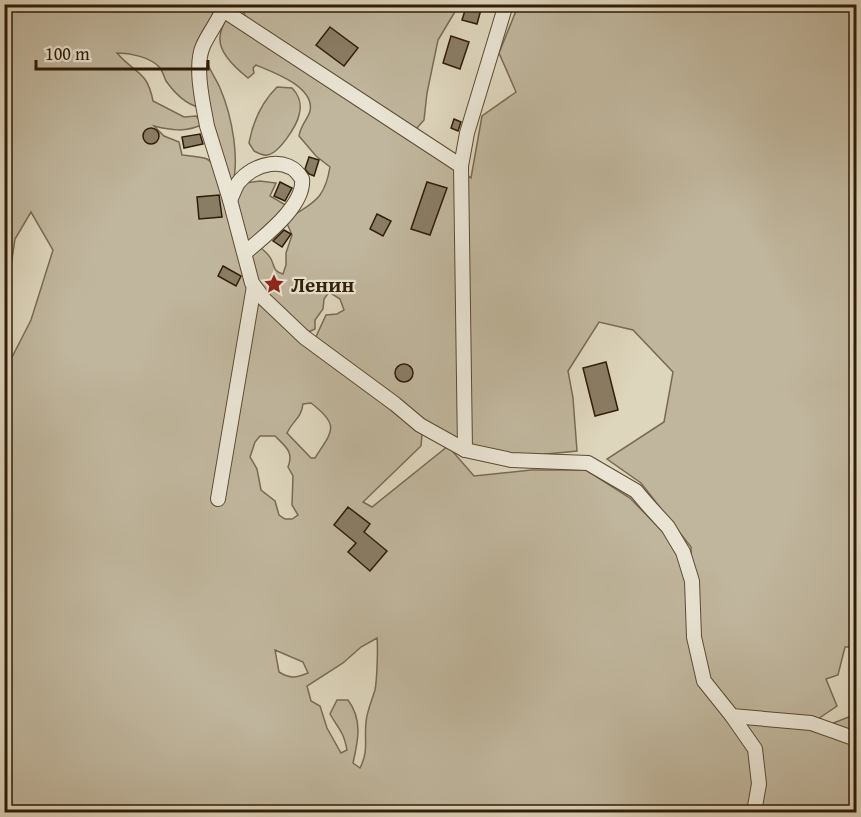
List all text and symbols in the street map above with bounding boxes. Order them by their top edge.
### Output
scale bar [36,33,208,71]
text: 100 m [45,40,90,67]
place label: Ленин [291,269,354,300]
place icon: Ленин [262,272,286,296]

